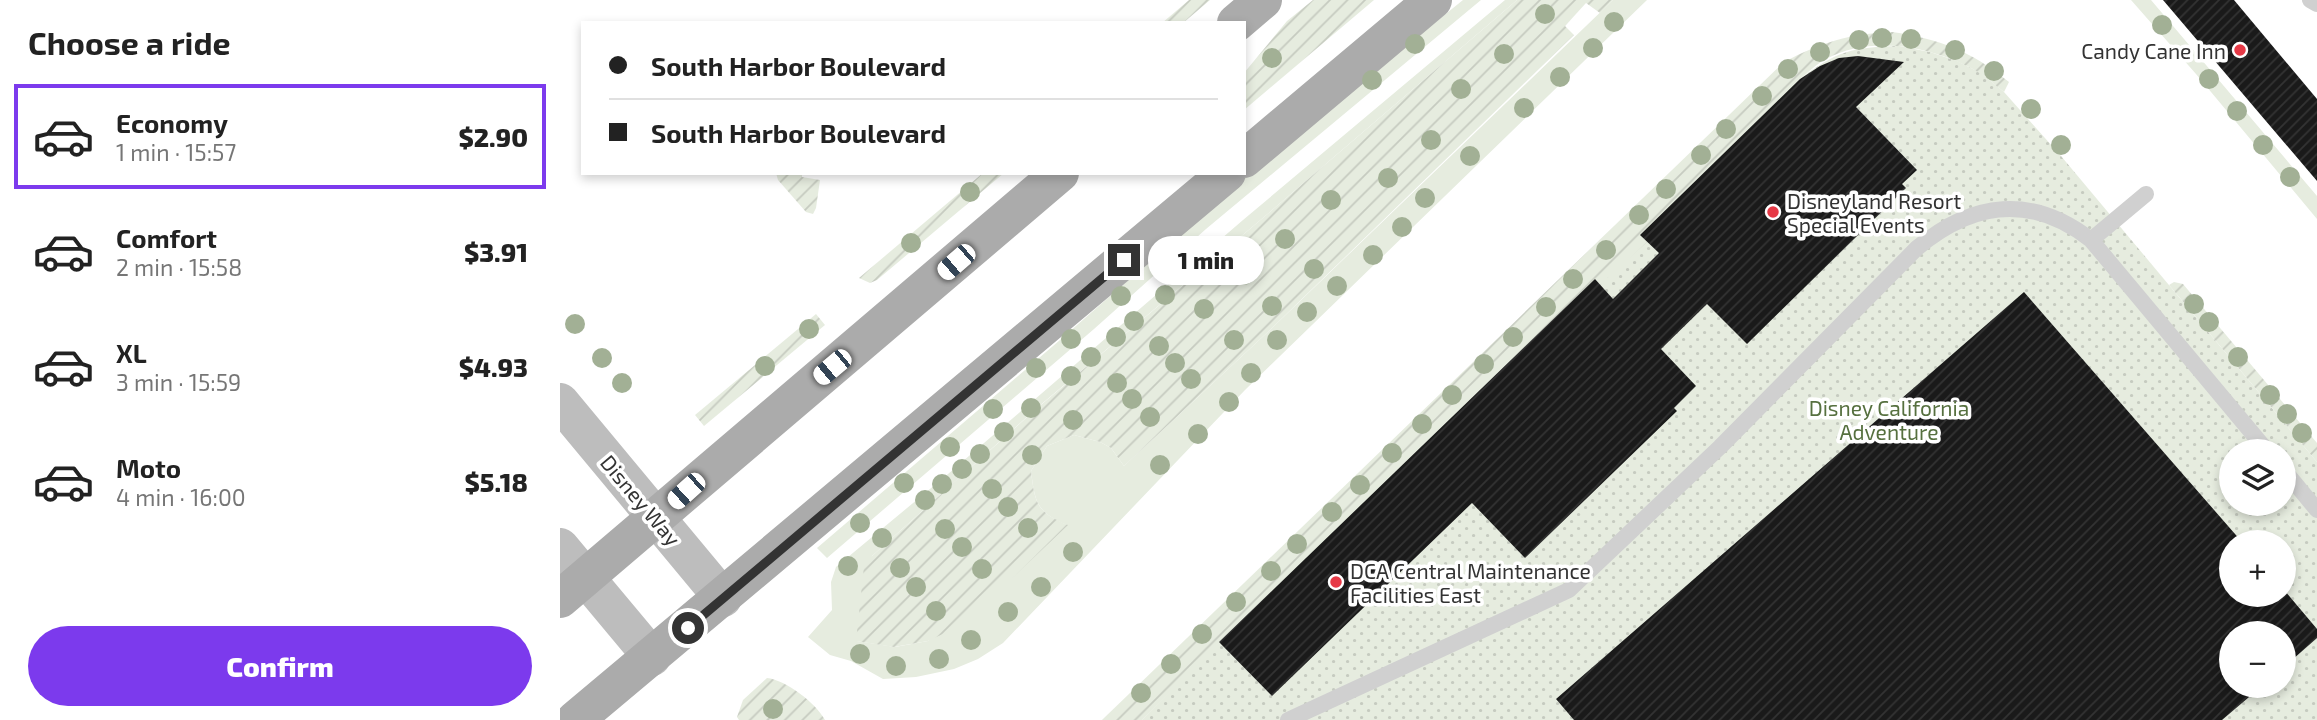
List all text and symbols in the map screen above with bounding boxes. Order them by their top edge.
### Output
text: Choose a ride [28,23,231,61]
place label: Candy Cane Inn [2081,38,2226,63]
marker: Candy Cane Inn [2232,42,2248,58]
text: South Harbor Boulevard [651,50,946,81]
icon: car [32,105,95,168]
text: Economy [116,107,228,138]
text: South Harbor Boulevard [651,117,946,148]
text: $2.90 [458,121,528,152]
text: 1 min · 15:57 [116,138,236,166]
place label: Disneyland Resort Special Events [1787,188,1961,237]
marker: Disneyland Resort Special Events [1765,204,1781,220]
icon: car [32,220,95,283]
text: Comfort [116,222,217,253]
text: $3.91 [464,236,528,267]
callout: 1 min [1148,236,1264,284]
car [934,240,979,284]
route end [1108,244,1140,276]
text: 1 min [1178,246,1234,274]
text: 2 min · 15:58 [116,253,242,281]
icon: car [32,335,95,398]
text: XL [116,337,147,368]
car [810,345,855,389]
text: $4.93 [459,351,528,382]
text: 3 min · 15:59 [116,368,241,396]
park label: Disney California Adventure [1809,395,1969,444]
map controls [2219,439,2296,698]
button: layers [2219,439,2296,516]
icon: car [32,450,95,513]
street label: Disney Way [596,450,686,550]
text: Moto [116,452,181,483]
text: $5.18 [465,466,528,497]
car [664,469,709,513]
text: 4 min · 16:00 [116,483,246,511]
button: + [2219,530,2296,607]
place label: DCA Central Maintenance Facilities East [1350,558,1591,607]
marker: DCA Central Maintenance Facilities East [1328,574,1344,590]
route start [672,612,704,644]
button: − [2219,621,2296,698]
button: Confirm [28,626,532,706]

